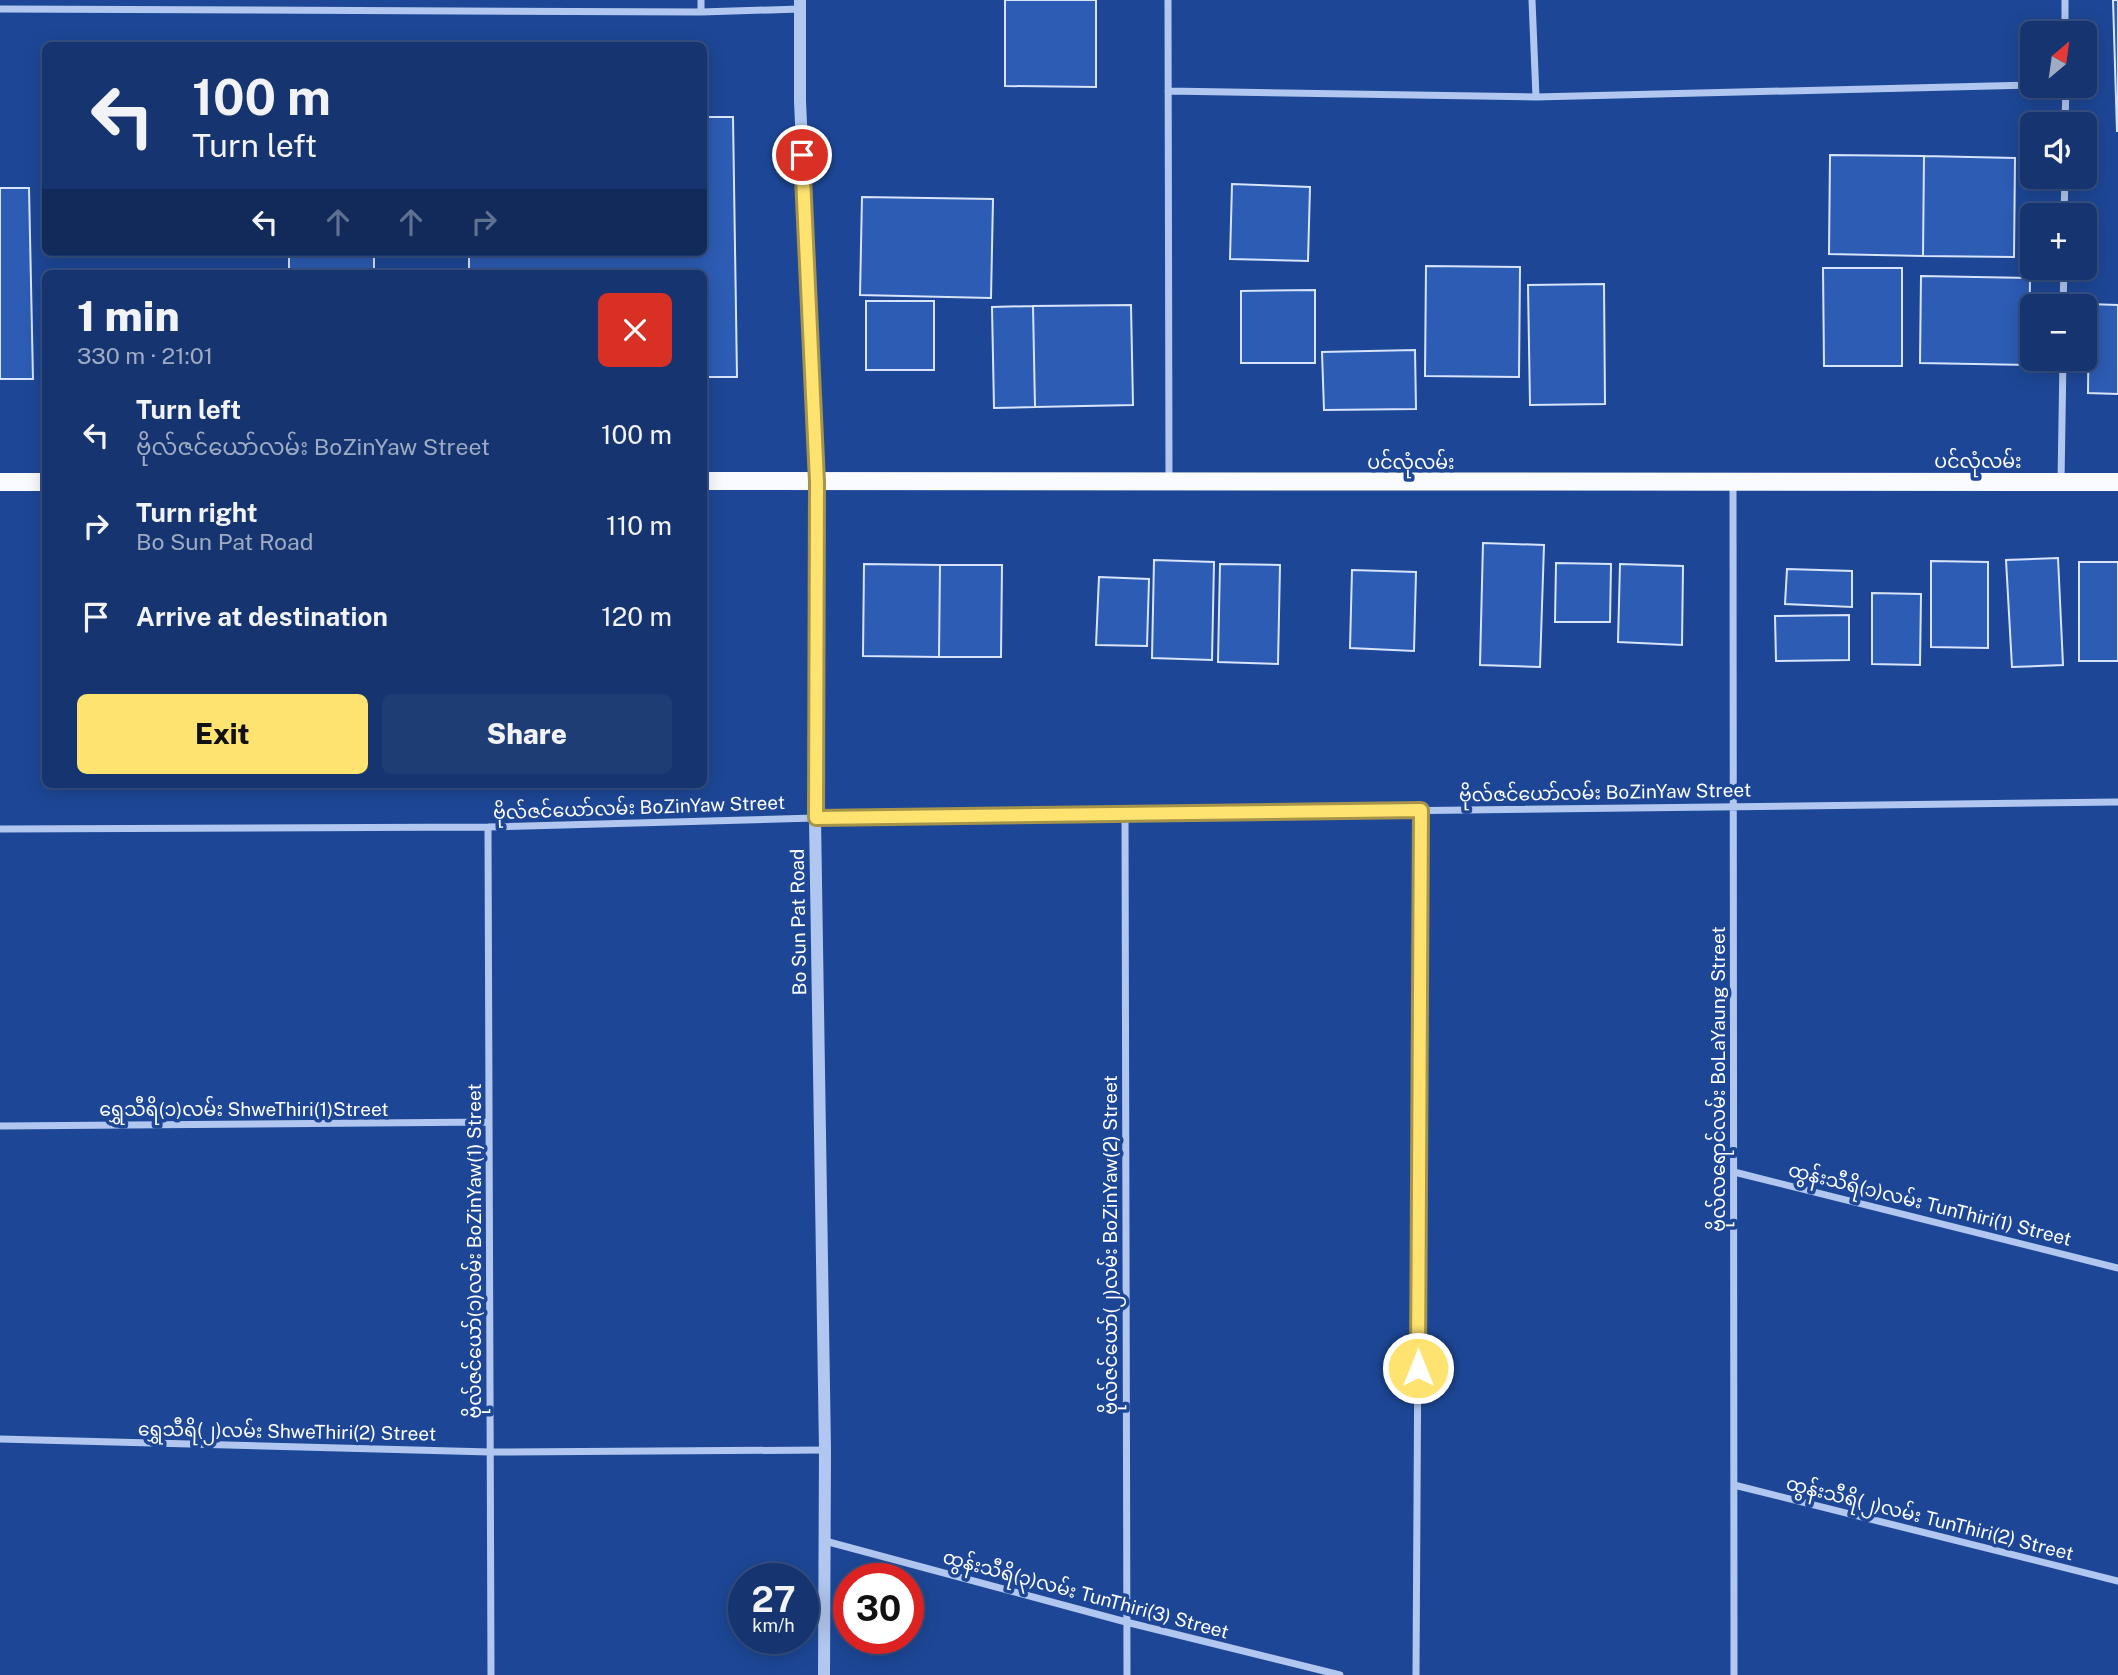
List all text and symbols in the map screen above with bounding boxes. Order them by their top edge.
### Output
north arrow [2020,21,2096,98]
map controls [2020,21,2097,371]
text: 100 m [192,68,331,126]
icon: left [77,70,168,161]
button: sound [2020,112,2097,189]
pin [772,125,832,185]
text: Turn left [192,127,317,164]
icon: arrive [783,136,821,174]
icon: left [246,203,284,241]
icon: ahead [319,203,357,241]
icon: ahead [392,203,430,241]
icon: right [465,203,503,241]
button: + [2020,203,2097,280]
text: 1 min [77,291,180,340]
button: close [598,293,672,367]
button: − [2020,294,2097,371]
text: 330 m · 21:01 [77,342,213,369]
text: Turn left [136,394,241,425]
icon: left [77,416,115,454]
text: 100 m [601,419,672,450]
text: ဗိုလ်ဇင်ယော်လမ်း BoZinYaw Street [136,433,490,460]
street label: ပင်လုံလမ်း [1934,447,2022,478]
street label: ပင်လုံလမ်း [1367,448,1455,479]
text: Turn right [136,497,258,528]
icon: right [77,507,115,545]
text: 110 m [606,510,672,541]
text: Bo Sun Pat Road [136,528,313,555]
icon: arrive [77,598,115,636]
text: Arrive at destination [136,601,388,632]
text: 120 m [601,601,672,632]
button: Exit [77,694,368,774]
button: Share [382,694,672,774]
street label: ဗိုလ်ဇင်ယော်လမ်း BoZinYaw Street [1459,775,1751,812]
street label: ဗိုလ်ဇင်ယော်လမ်း BoZinYaw Street [492,788,786,829]
street label: Bo Sun Pat Road [786,849,810,995]
street label: ဗိုလ်လရောင်လမ်း BoLaYaung Street [1704,926,1735,1232]
street label: ဗိုလ်ဇင်ယော်(၂)လမ်း BoZinYaw(2) Street [1096,1075,1127,1415]
street label: ဗိုလ်ဇင်ယော်(၁)လမ်း BoZinYaw(1) Street [460,1083,491,1419]
street label: ရွှေသီရိ(၁)လမ်း ShweThiri(1)Street [99,1095,389,1125]
street label: ထွန်းသီရိ(၁)လမ်း TunThiri(1) Street [1785,1155,2075,1255]
position arrow [1381,1331,1455,1405]
street label: ရွှေသီရိ(၂)လမ်း ShweThiri(2) Street [138,1414,436,1450]
street label: ထွန်းသီရိ(၂)လမ်း TunThiri(2) Street [1783,1469,2077,1569]
street label: ထွန်းသီရိ(၃)လမ်း TunThiri(3) Street [939,1542,1232,1648]
speed limit sign: 30 [833,1563,924,1654]
text: 27 [751,1579,796,1620]
text: km/h [752,1615,795,1636]

